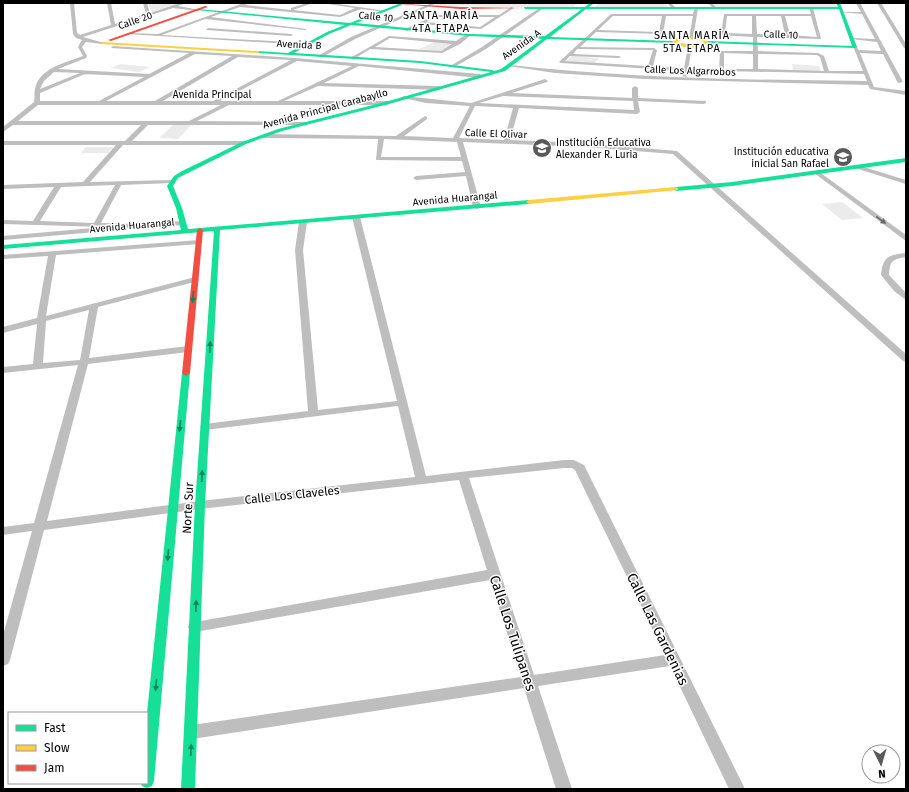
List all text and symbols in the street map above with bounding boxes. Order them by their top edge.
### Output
district label: SANTA MARÍA 4TA ETAPA [403,8,479,35]
street label: Calle 20 [117,9,154,32]
street label: Calle 10 [358,9,394,25]
street label: Avenida A [500,27,543,63]
district label: SANTA MARÍA 5TA ETAPA [654,28,730,55]
street label: Calle 10 [763,28,799,42]
street label: Avenida B [276,38,322,52]
street label: Calle Los Algarrobos [644,63,736,79]
street label: Avenida Principal Carabayllo [261,86,389,131]
street label: Avenida Principal [173,89,251,101]
street label: Calle El Olivar [465,127,527,141]
school or university icon: Institución Educativa Alexander R. Luria [531,137,553,159]
place label: Institución Educativa Alexander R. Luria [556,137,651,161]
place label: Institución educativa inicial San Rafael [734,146,829,170]
school or university icon: Institución educativa inicial San Rafael [832,146,854,168]
street label: Avenida Huarangal [412,189,498,209]
street label: Avenida Huarangal [89,216,175,236]
one-way arrow [876,216,887,225]
one-way arrow [190,291,197,303]
one-way arrow [206,341,213,353]
one-way arrow [177,420,184,432]
one-way arrow [198,470,205,482]
street label: Norte Sur [180,481,196,534]
street label: Calle Los Claveles [244,483,341,507]
one-way arrow [164,549,171,561]
street label: Calle Las Gardenias [623,570,692,689]
street label: Calle Los Tulipanes [486,573,539,694]
one-way arrow [193,599,199,612]
one-way arrow [152,679,159,691]
legend [8,712,148,784]
text: Fast [44,721,66,735]
text: Slow [44,741,70,755]
one-way arrow [187,744,194,756]
north arrow [861,744,901,784]
text: Jam [44,761,64,775]
text: N [878,767,886,780]

